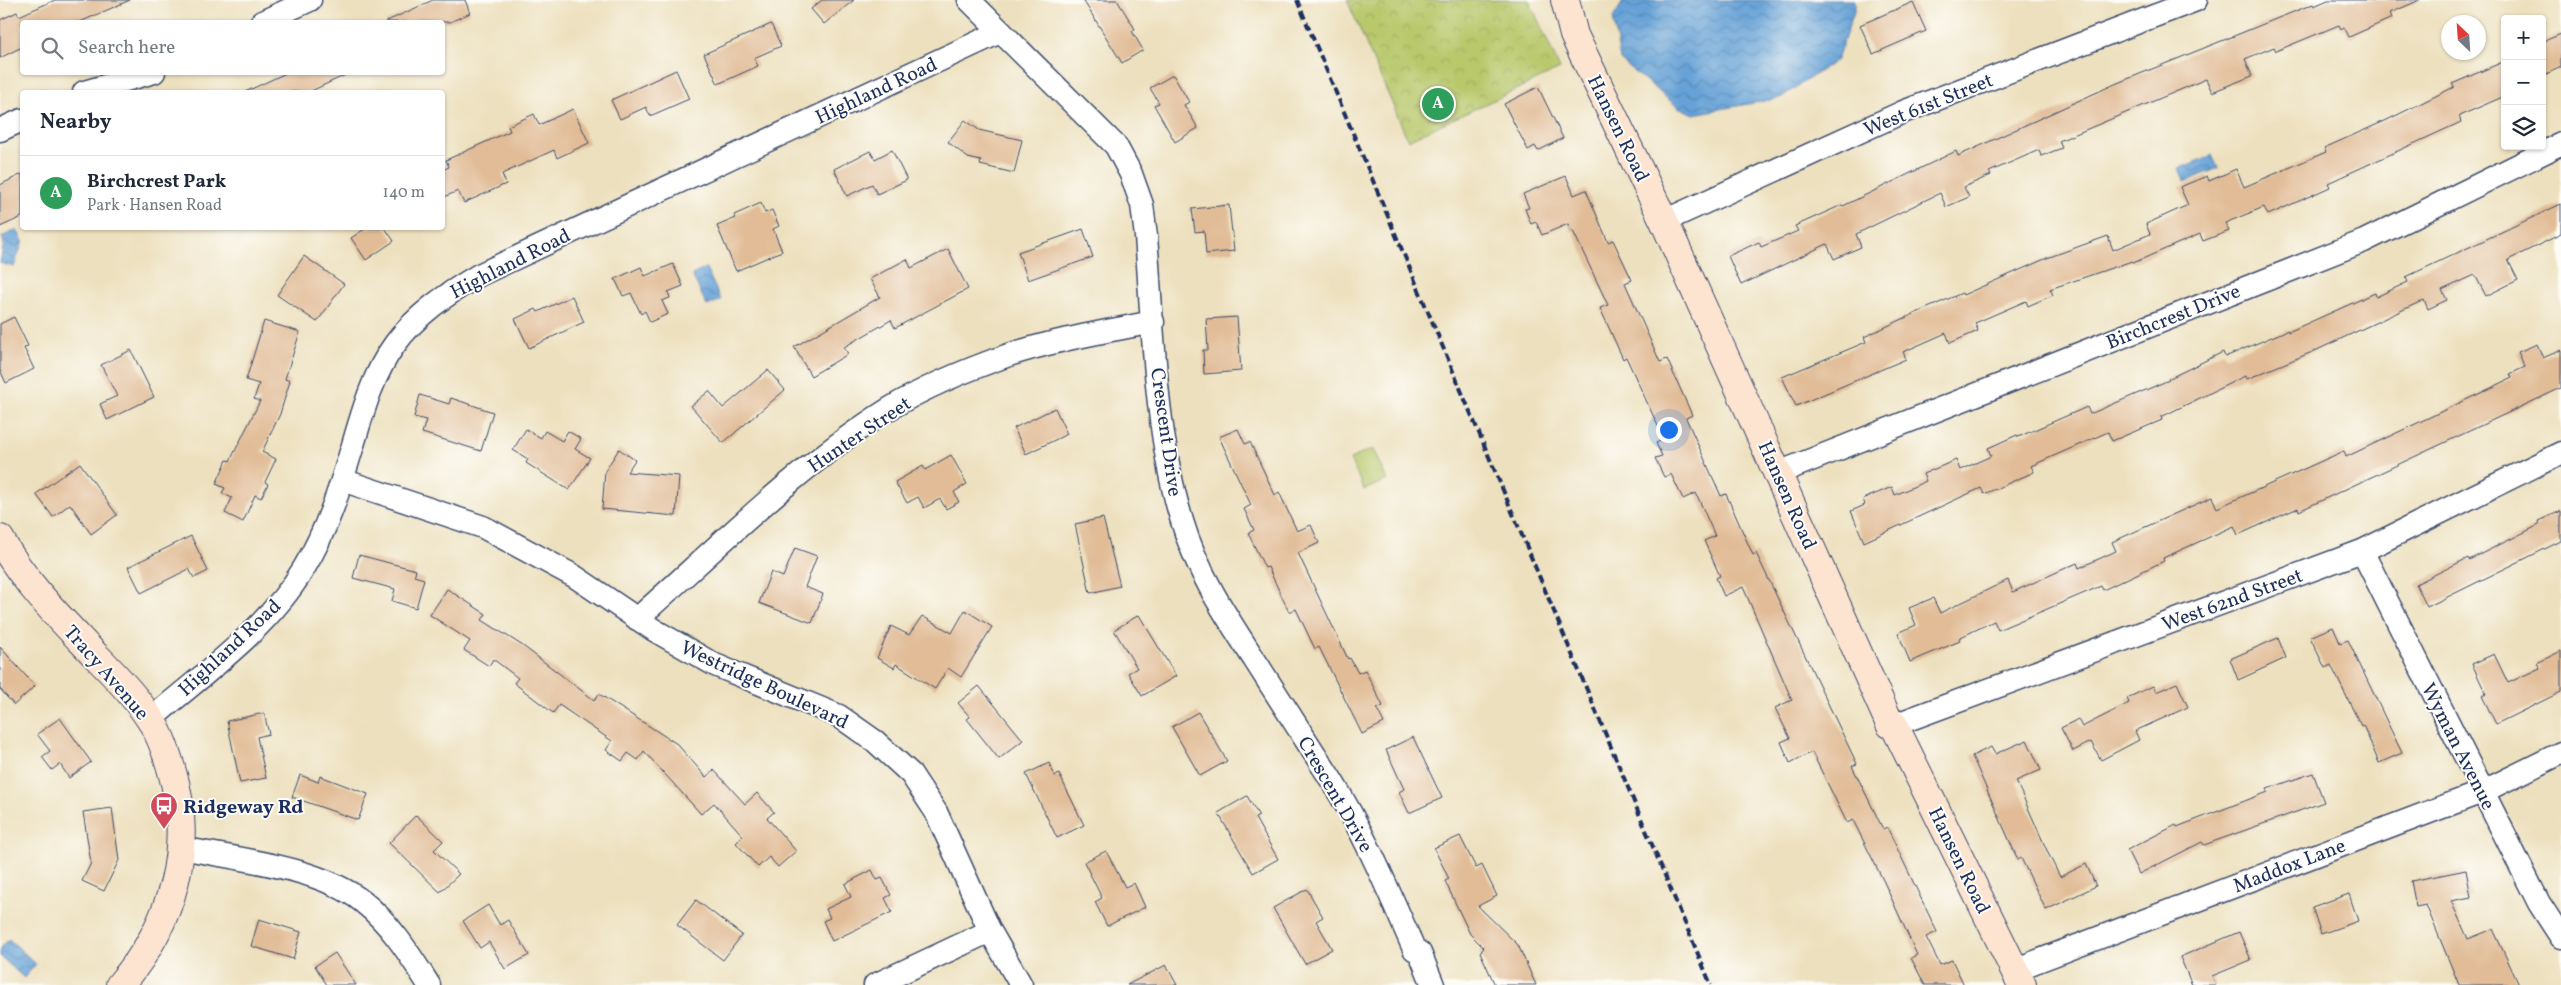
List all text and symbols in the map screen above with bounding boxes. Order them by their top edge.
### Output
north arrow [2441,15,2486,60]
map controls [2501,15,2546,150]
button: + [2501,15,2546,60]
search box [20,20,445,75]
icon: search [38,34,66,62]
text: Search here [78,35,175,61]
street label: Highland Road [811,51,942,132]
button: − [2501,60,2546,105]
street label: West 61st Street [1860,67,1998,145]
street label: Hansen Road [1579,71,1655,187]
pin: A [1422,85,1454,123]
button: layers [2501,105,2546,150]
text: Nearby [40,108,111,137]
text: Birchcrest Park [87,169,226,195]
text: A [50,182,62,204]
text: 140 m [383,182,425,204]
text: Park · Hansen Road [87,195,222,217]
street label: Highland Road [446,222,576,307]
street label: Birchcrest Drive [2102,278,2245,358]
street label: Crescent Drive [1142,366,1188,498]
street label: Hunter Street [803,391,917,481]
your location [1656,417,1682,443]
street label: Hansen Road [1750,437,1823,555]
street label: West 62nd Street [2158,562,2307,639]
street label: Highland Road [173,593,288,704]
street label: Tracy Avenue [56,620,155,727]
street label: Westridge Boulevard [675,635,853,737]
street label: Wyman Avenue [2413,679,2501,815]
street label: Crescent Drive [1290,732,1379,858]
bus stop icon: Ridgeway Rd [149,791,179,830]
place label: Ridgeway Rd [183,794,304,822]
street label: Hansen Road [1920,803,1996,919]
street label: Maddox Lane [2229,833,2350,901]

